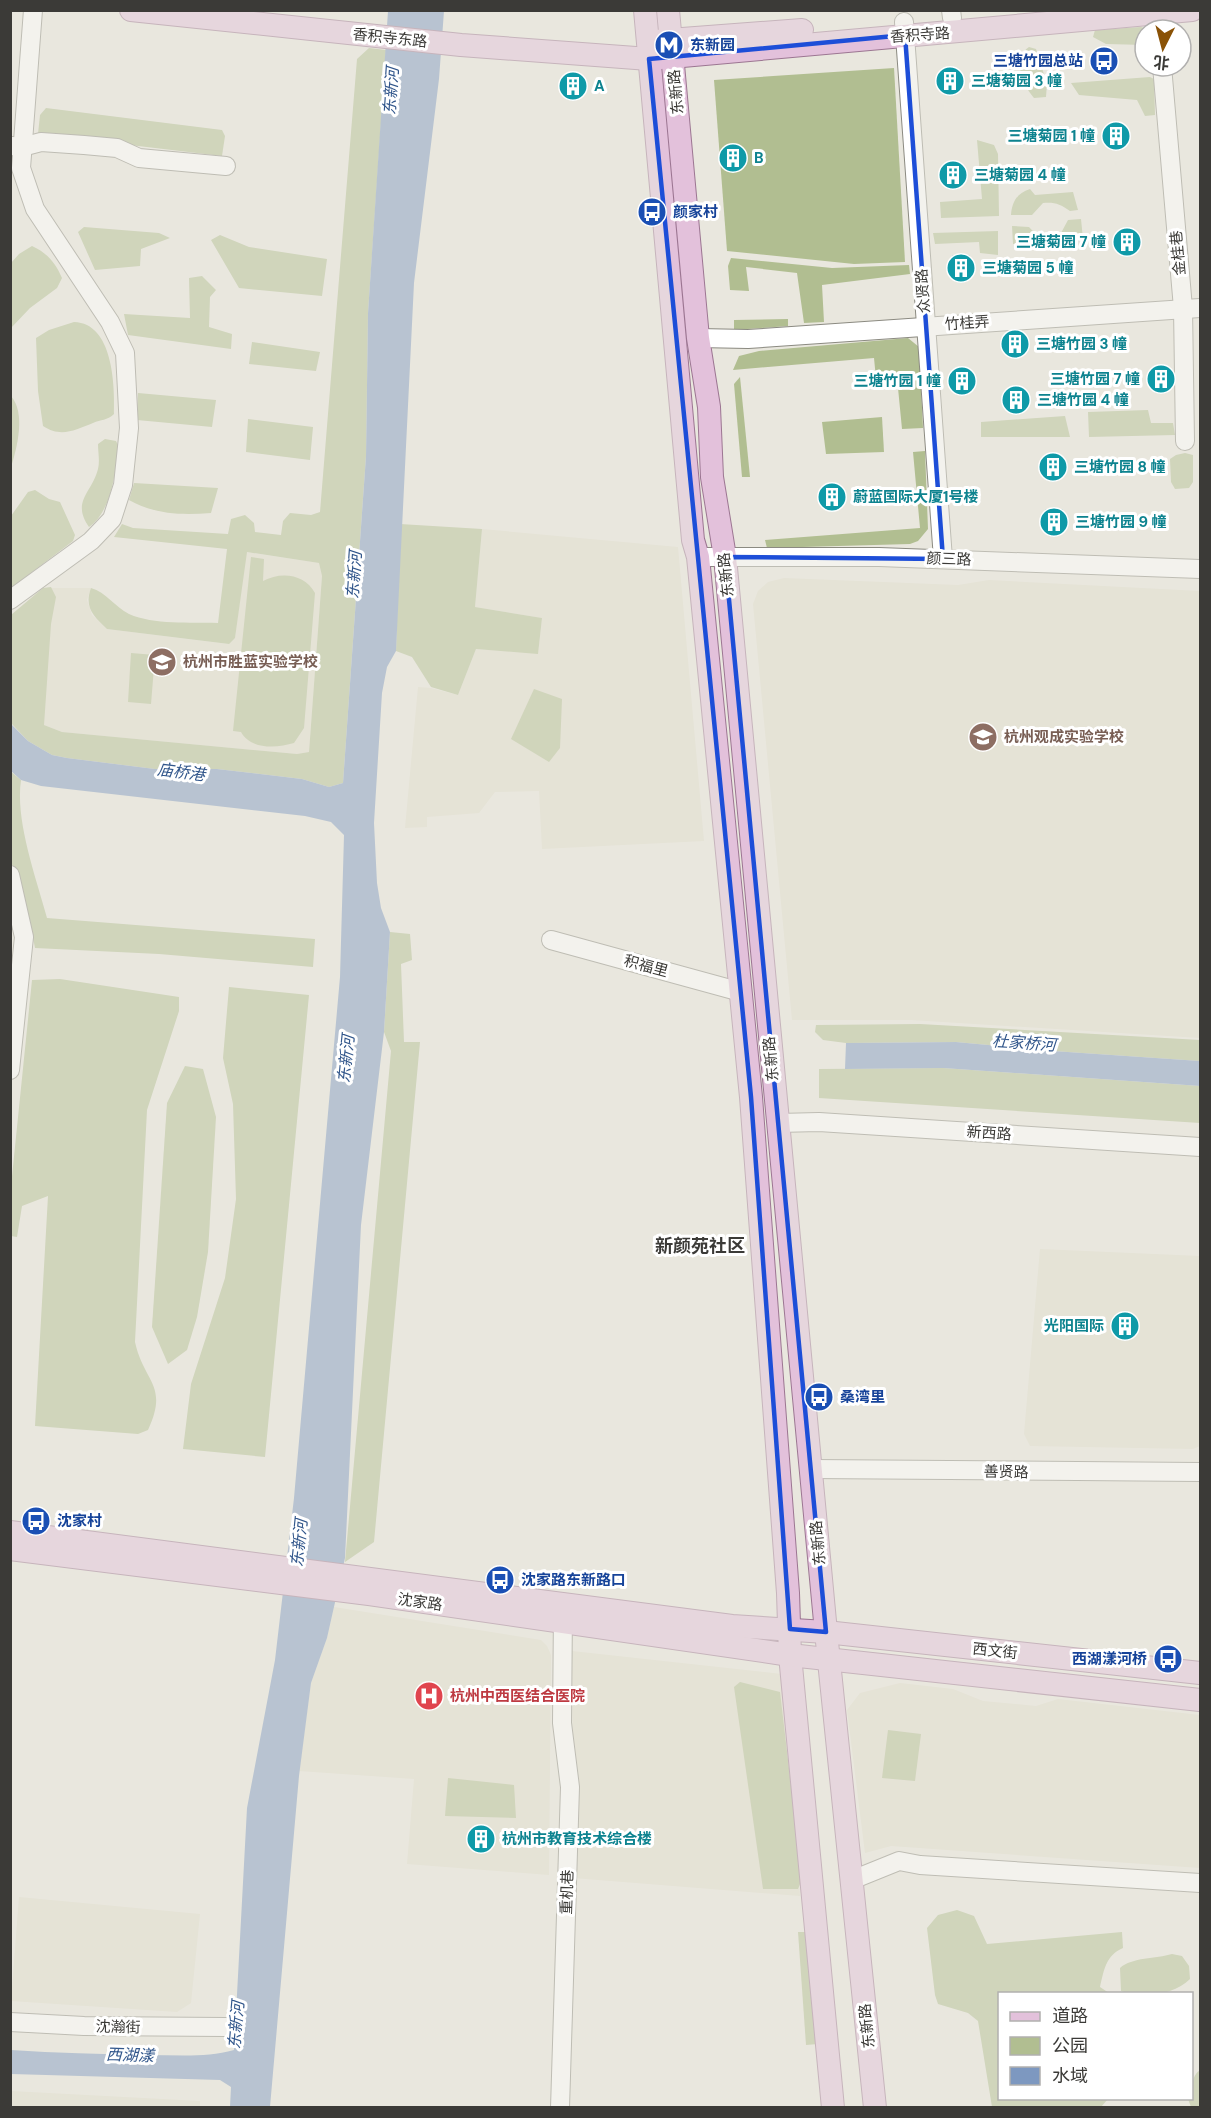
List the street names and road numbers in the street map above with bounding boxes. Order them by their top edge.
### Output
street label: 香积寺路 [889,23,951,47]
street label: 香积寺东路 [352,24,428,52]
street label: 东新路 [664,69,688,115]
street label: 金桂巷 [1166,230,1190,276]
street label: 众贤路 [911,268,935,314]
street label: 竹桂弄 [944,311,990,335]
street label: 颜三路 [926,548,972,570]
street label: 东新路 [714,552,738,598]
street label: 积福里 [622,951,670,981]
street label: 东新路 [759,1036,783,1082]
street label: 新西路 [966,1121,1012,1145]
street label: 善贤路 [983,1462,1029,1482]
street label: 东新路 [806,1520,830,1566]
street label: 沈家路 [396,1589,444,1615]
street label: 西文街 [972,1639,1018,1663]
street label: 重机巷 [556,1869,578,1915]
street label: 东新路 [855,2003,879,2049]
street label: 沈瀚街 [95,2017,141,2037]

